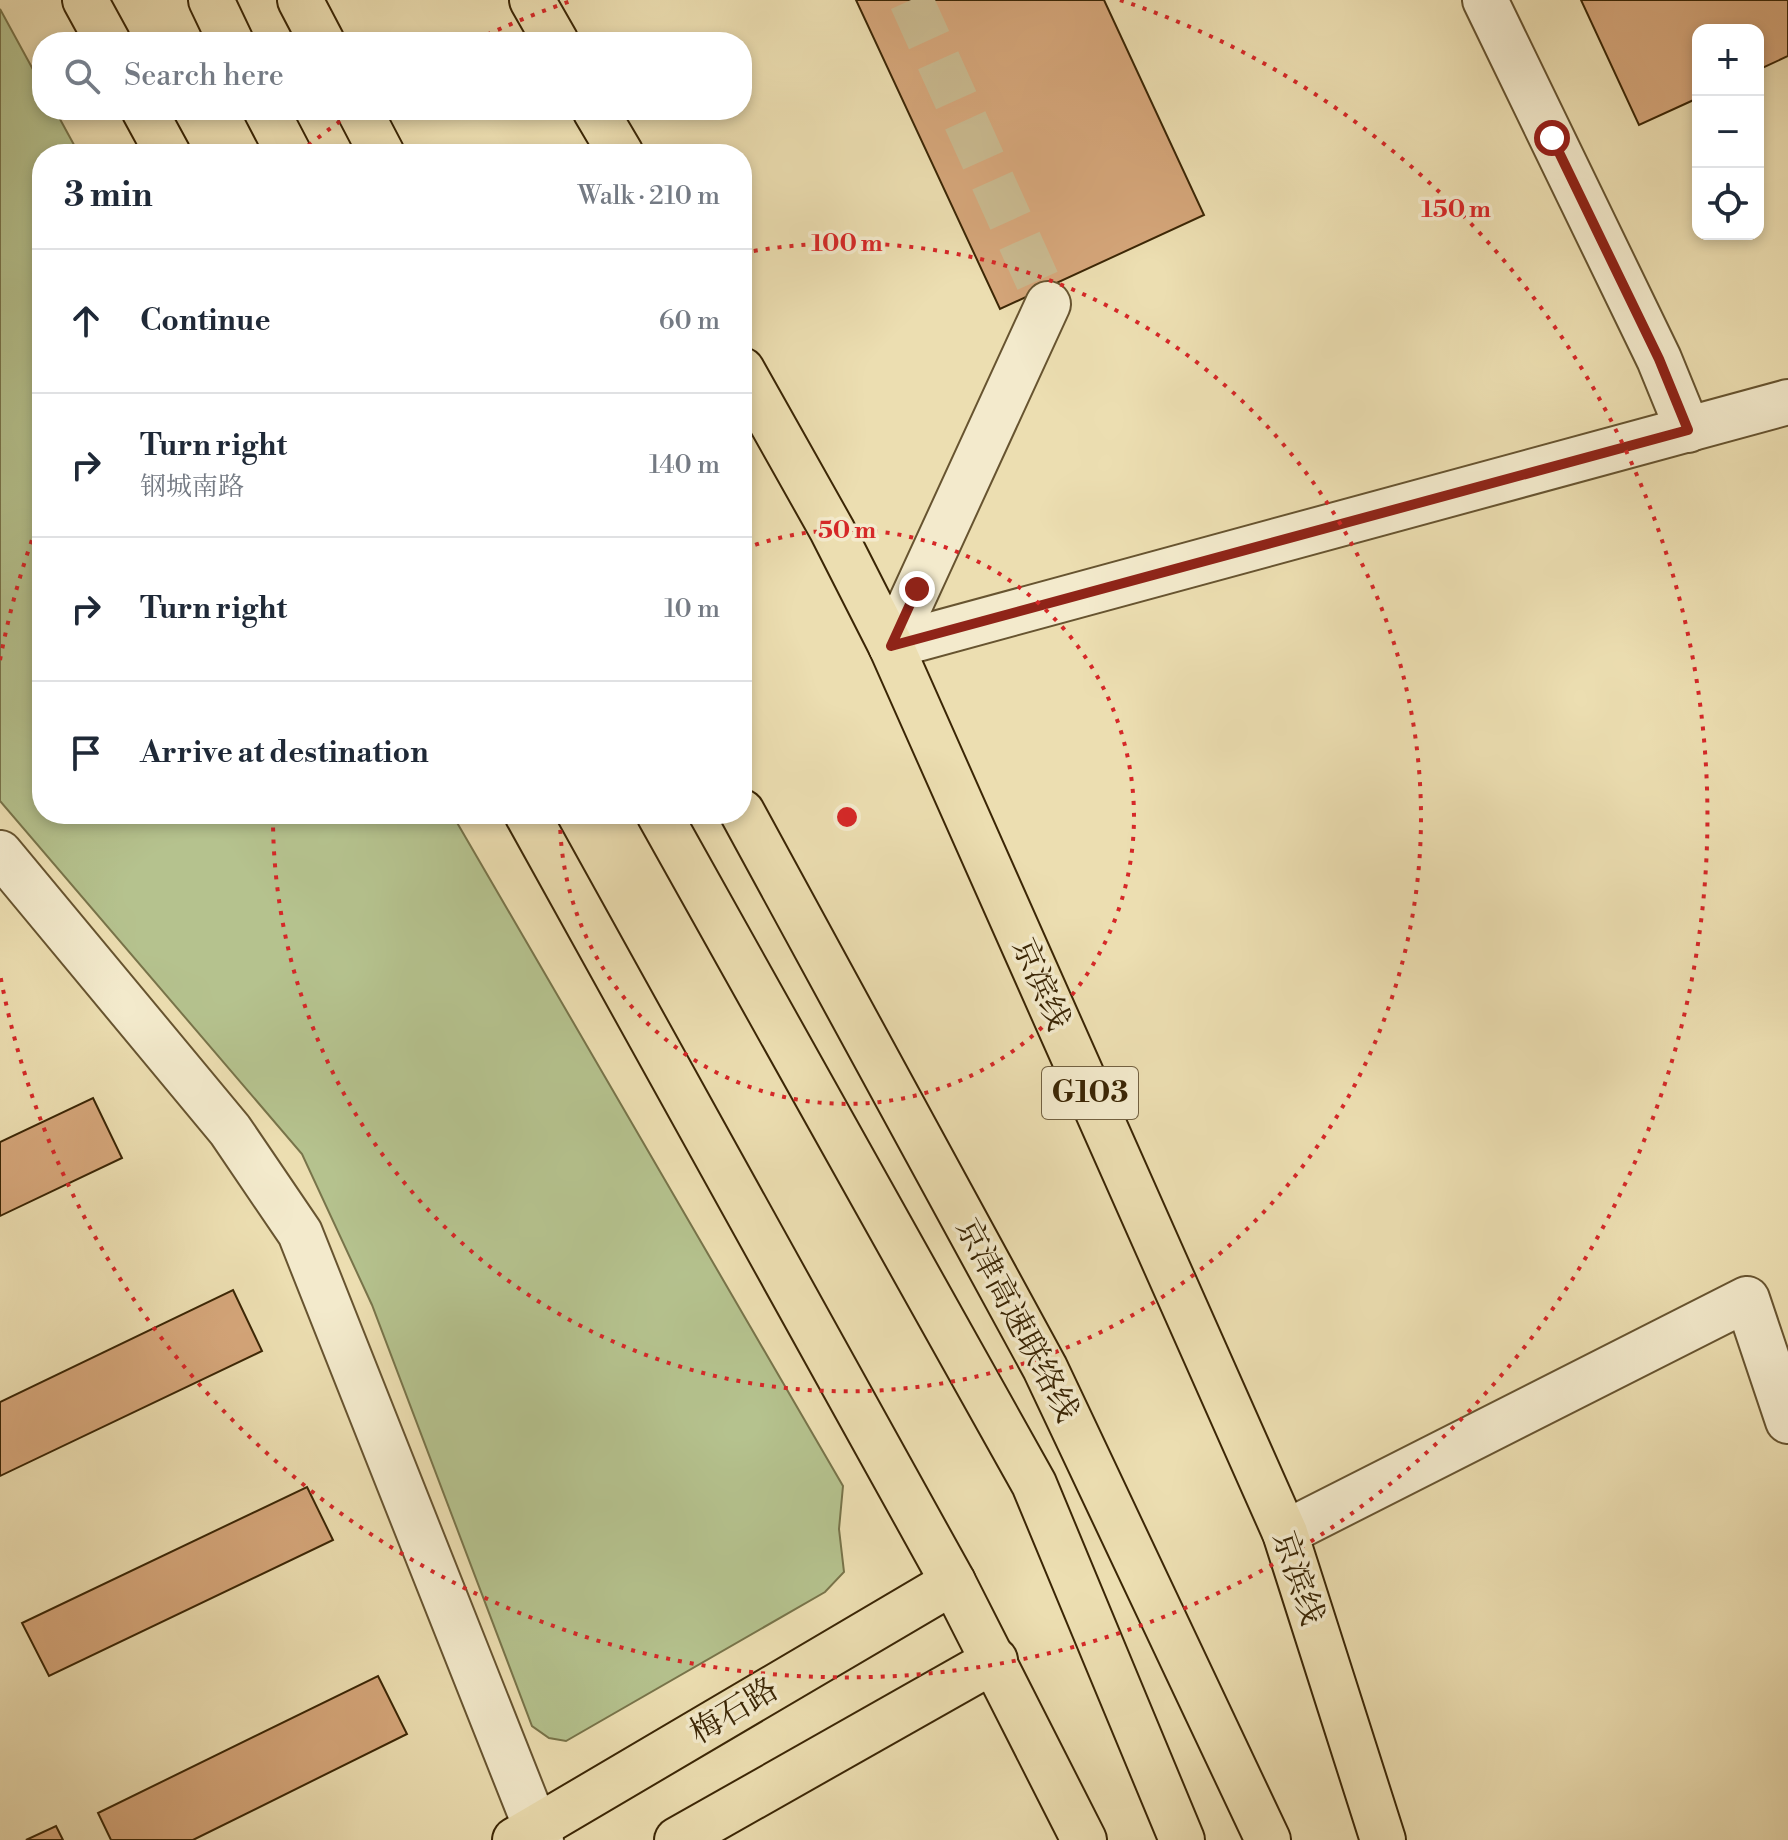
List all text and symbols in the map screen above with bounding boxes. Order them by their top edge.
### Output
map controls [1692,24,1764,240]
button: + [1692,24,1764,96]
search box [32,32,752,120]
icon: search [60,54,104,98]
text: Search here [124,57,284,95]
button: − [1692,96,1764,168]
route start [1534,120,1570,156]
button: locate [1692,168,1764,240]
text: 3 min [64,175,153,217]
text: Walk · 210 m [578,180,720,212]
text: 150 m [1421,195,1491,225]
text: 100 m [811,229,883,259]
icon: ahead [64,299,108,343]
text: Continue [140,302,271,340]
text: 60 m [659,305,720,337]
text: Turn right [140,427,287,465]
icon: right [64,443,108,487]
text: 140 m [649,449,720,481]
text: 钢城南路 [140,471,244,503]
text: 50 m [818,516,876,546]
route end [899,571,935,607]
icon: right [64,587,108,631]
text: Turn right [140,590,287,628]
text: 10 m [664,593,720,625]
icon: arrive [64,731,108,775]
text: Arrive at destination [140,734,429,772]
centre of rings [833,803,861,831]
street label: 京滨线 [1003,932,1079,1036]
road number: G103 [1042,1067,1138,1119]
street label: 京津高速联络线 [947,1212,1087,1428]
street label: 京滨线 [1263,1526,1333,1630]
street label: 梅石路 [683,1669,785,1753]

